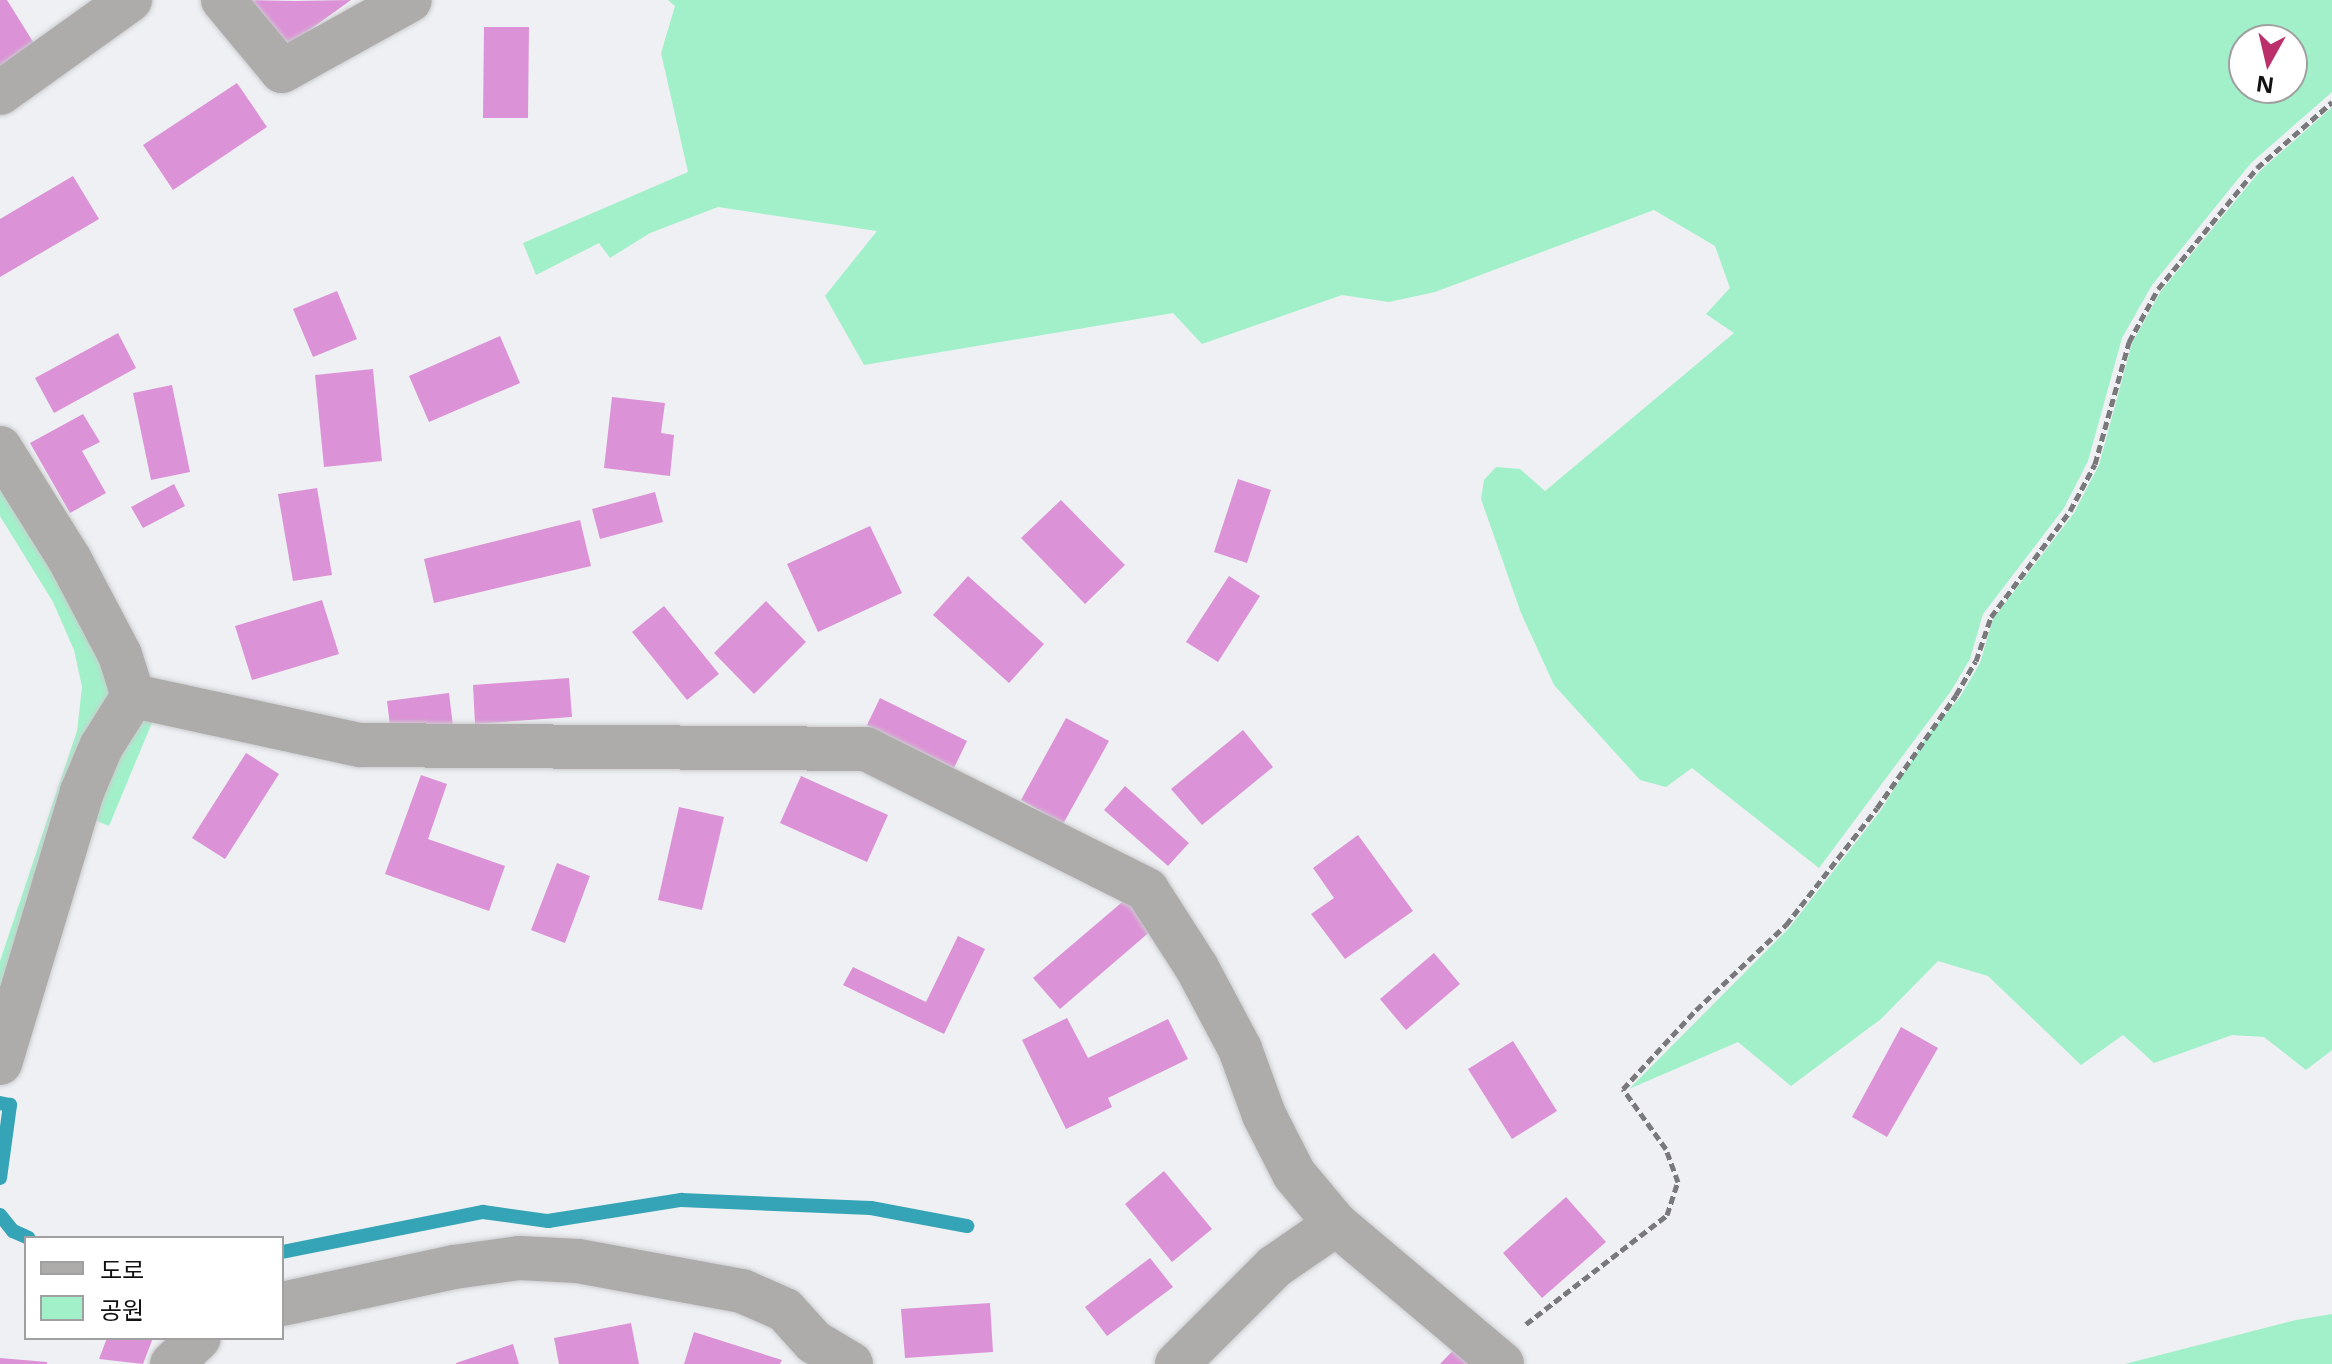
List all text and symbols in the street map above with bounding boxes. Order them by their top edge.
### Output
north arrow [2228,24,2308,104]
text: N [2254,70,2276,102]
legend [24,1236,284,1340]
text: 도로 [100,1253,144,1286]
text: 공원 [100,1293,144,1326]

